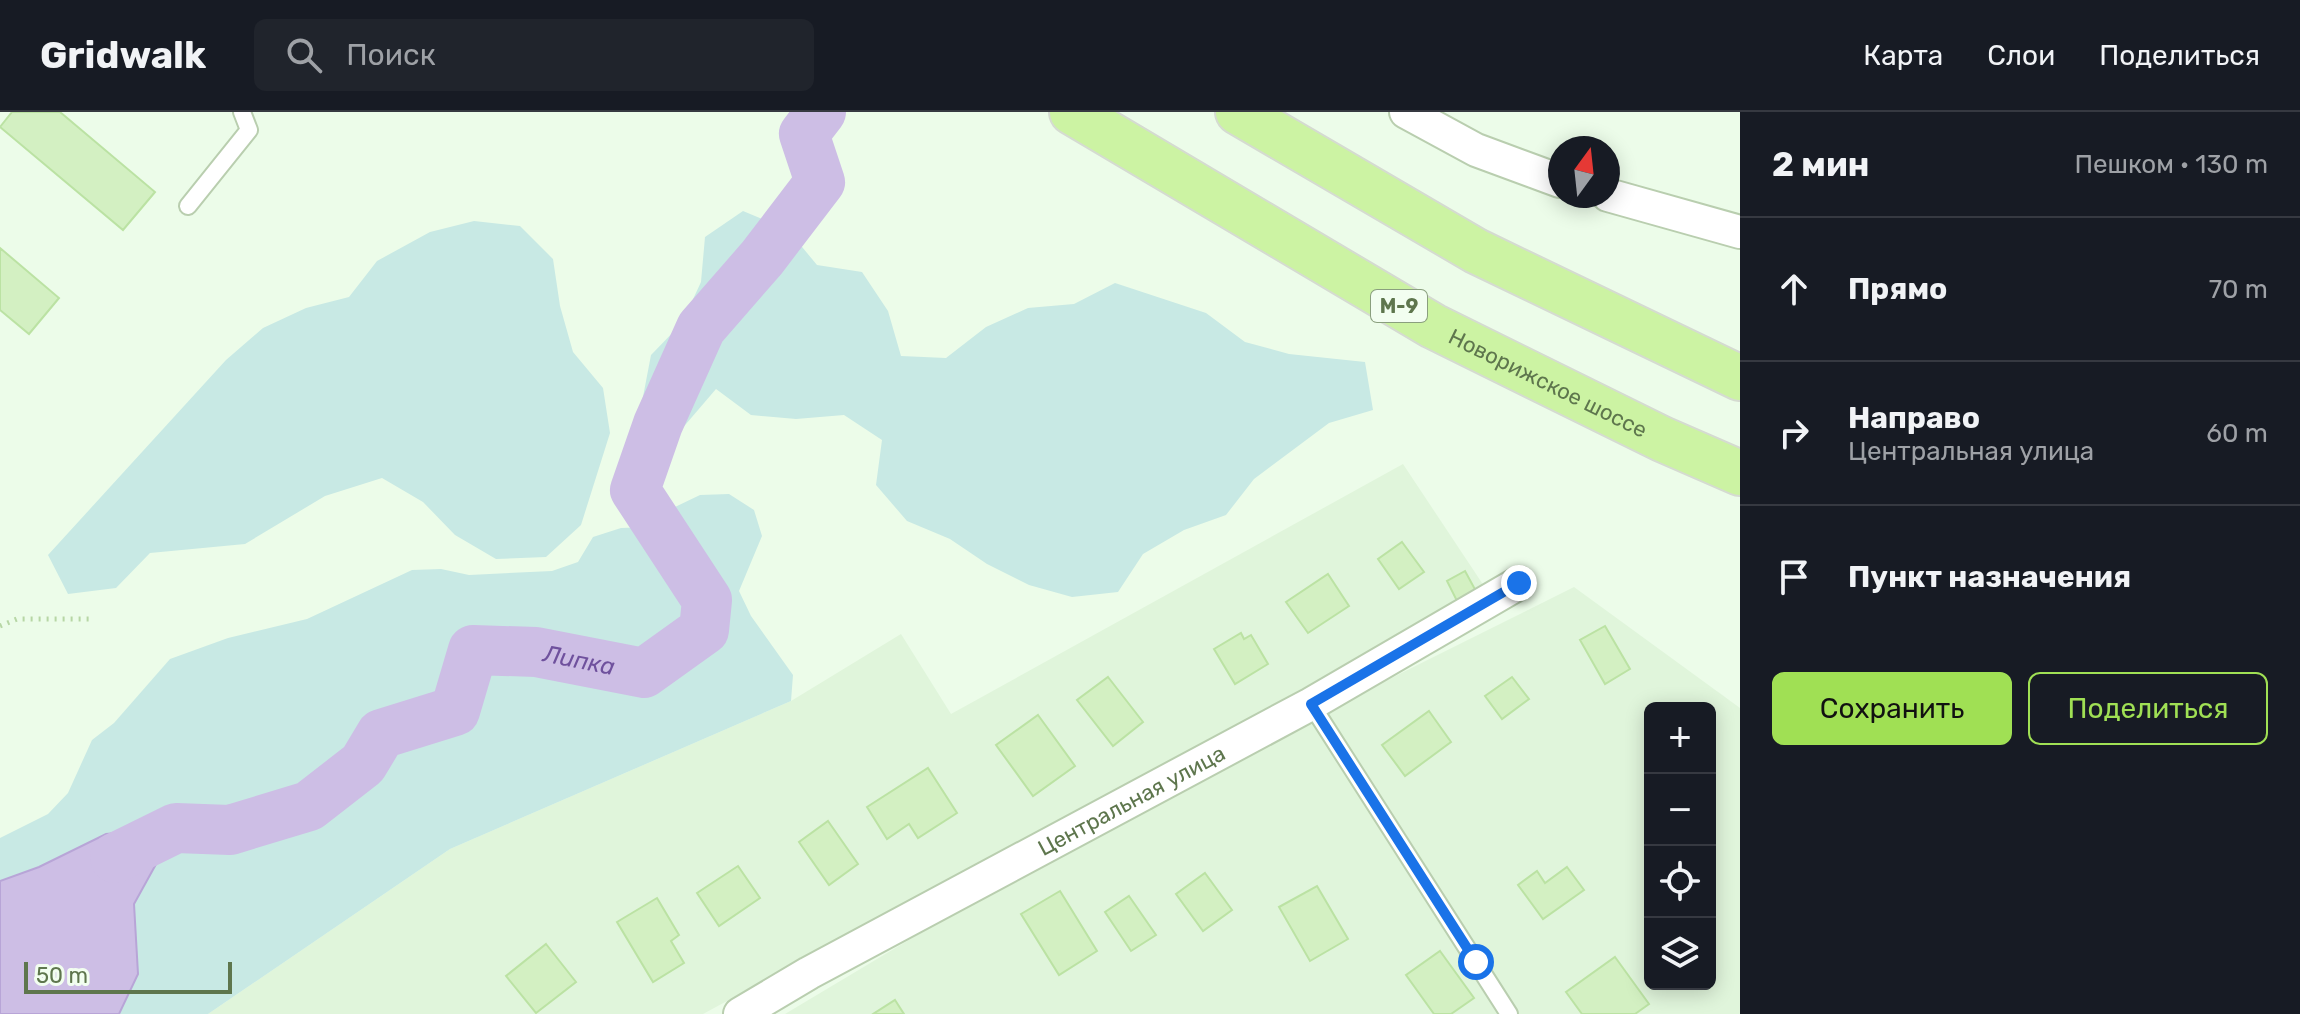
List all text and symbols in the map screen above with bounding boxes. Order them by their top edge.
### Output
search box [254,19,814,91]
text: Gridwalk [40,32,206,78]
icon: search [282,33,326,77]
text: Поиск [346,37,436,73]
text: Карта [1863,39,1943,72]
text: Слои [1987,39,2055,72]
text: Поделиться [2099,39,2260,72]
north arrow [1548,136,1620,208]
text: 2 мин [1772,144,1869,185]
text: Пешком · 130 m [2074,149,2268,180]
icon: ahead [1772,267,1816,311]
text: Прямо [1848,271,1947,307]
text: 70 m [2209,274,2268,305]
road number: М-9 [1371,290,1427,322]
street label: Новорижское шоссе [1444,323,1652,444]
text: Направо [1848,400,1980,436]
icon: right [1772,411,1816,455]
text: 60 m [2206,418,2268,449]
text: Центральная улица [1848,436,2094,467]
icon: arrive [1772,555,1816,599]
text: Пункт назначения [1848,559,2131,595]
route end [1501,565,1537,601]
water label: Липка [539,639,617,681]
button: Сохранить [1772,672,2012,745]
button: Поделиться [2028,672,2268,745]
map controls [1644,702,1716,990]
button: + [1644,702,1716,774]
street label: Центральная улица [1033,740,1230,862]
button: − [1644,774,1716,846]
button: locate [1644,846,1716,918]
button: layers [1644,918,1716,990]
route start [1458,944,1494,980]
scale bar [24,958,232,994]
text: 50 m [36,962,88,989]

